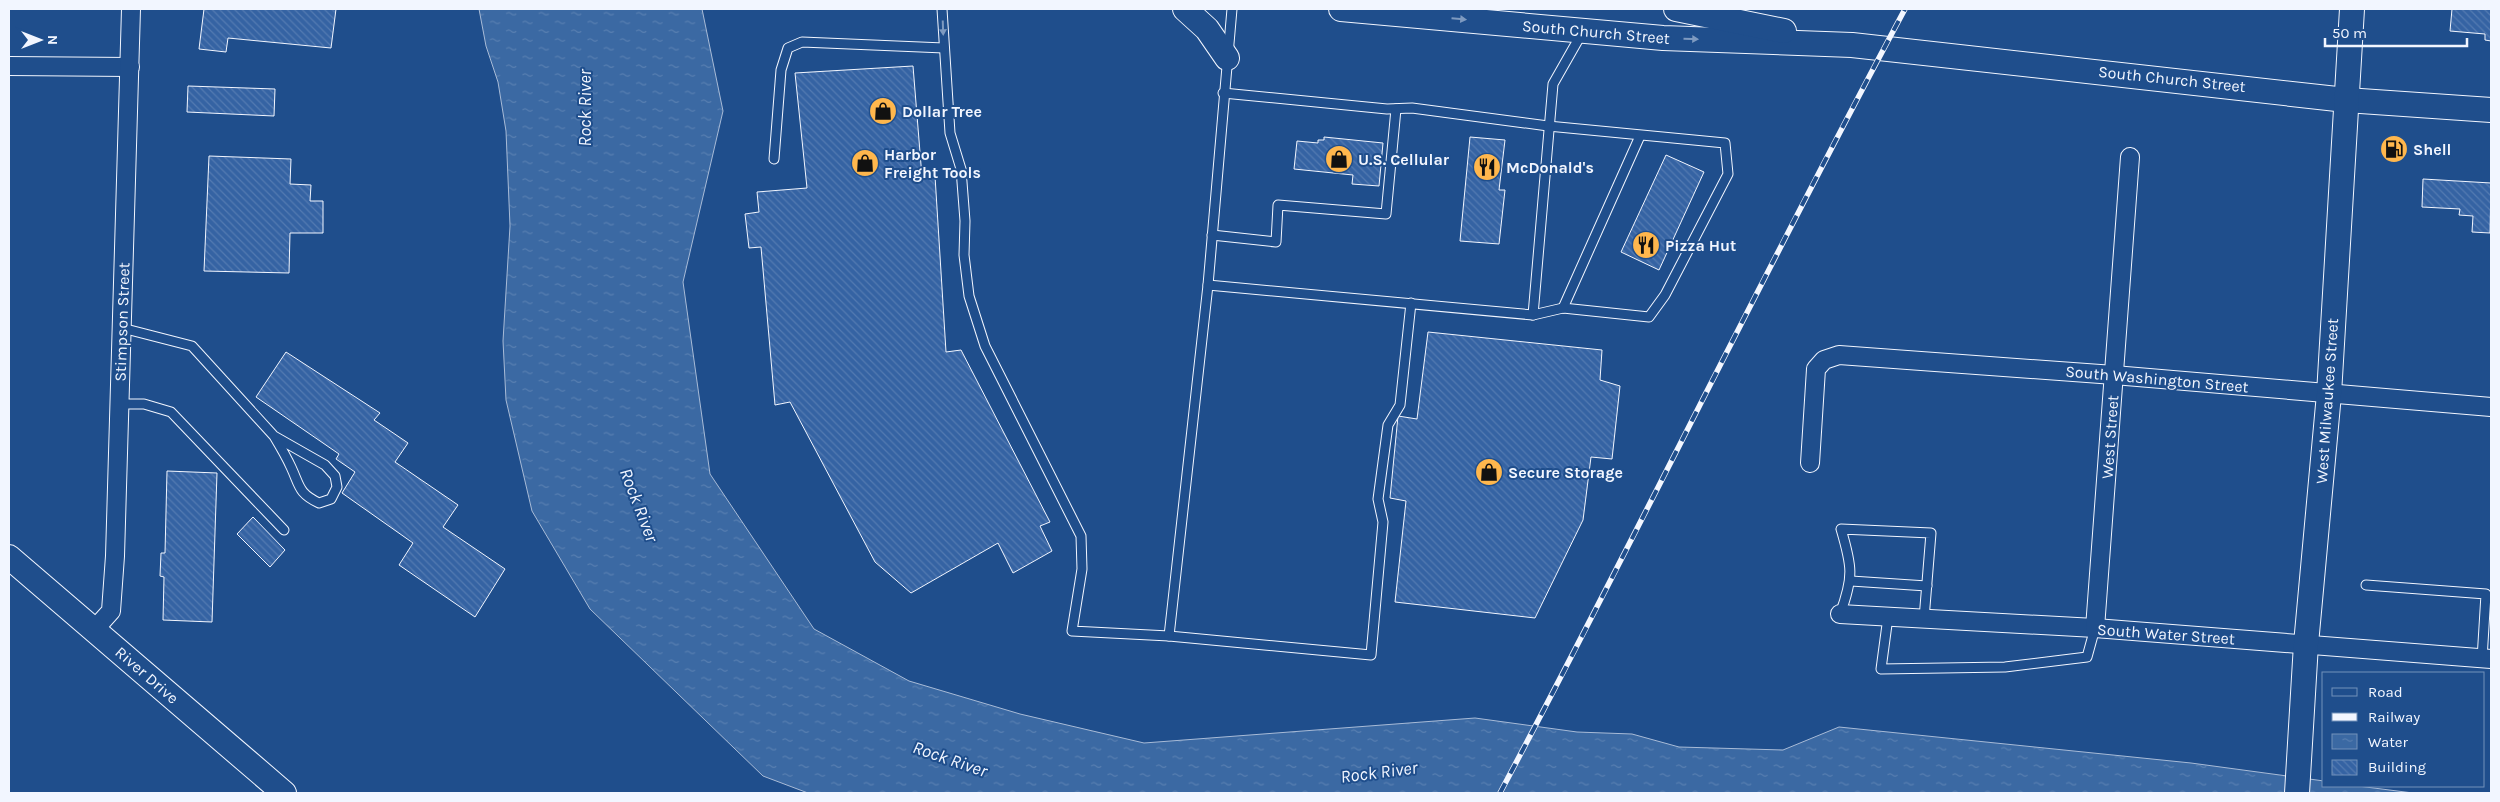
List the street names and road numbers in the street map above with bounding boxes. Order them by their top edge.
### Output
street label: South Church Street [1521,16,1671,48]
street label: South Church Street [2097,62,2247,96]
street label: Stimpson Street [110,262,134,382]
street label: West Milwaukee Street [2312,317,2342,485]
street label: South Washington Street [2065,362,2249,396]
street label: West Street [2098,394,2122,480]
street label: South Water Street [2097,620,2235,648]
street label: River Drive [111,642,183,708]

